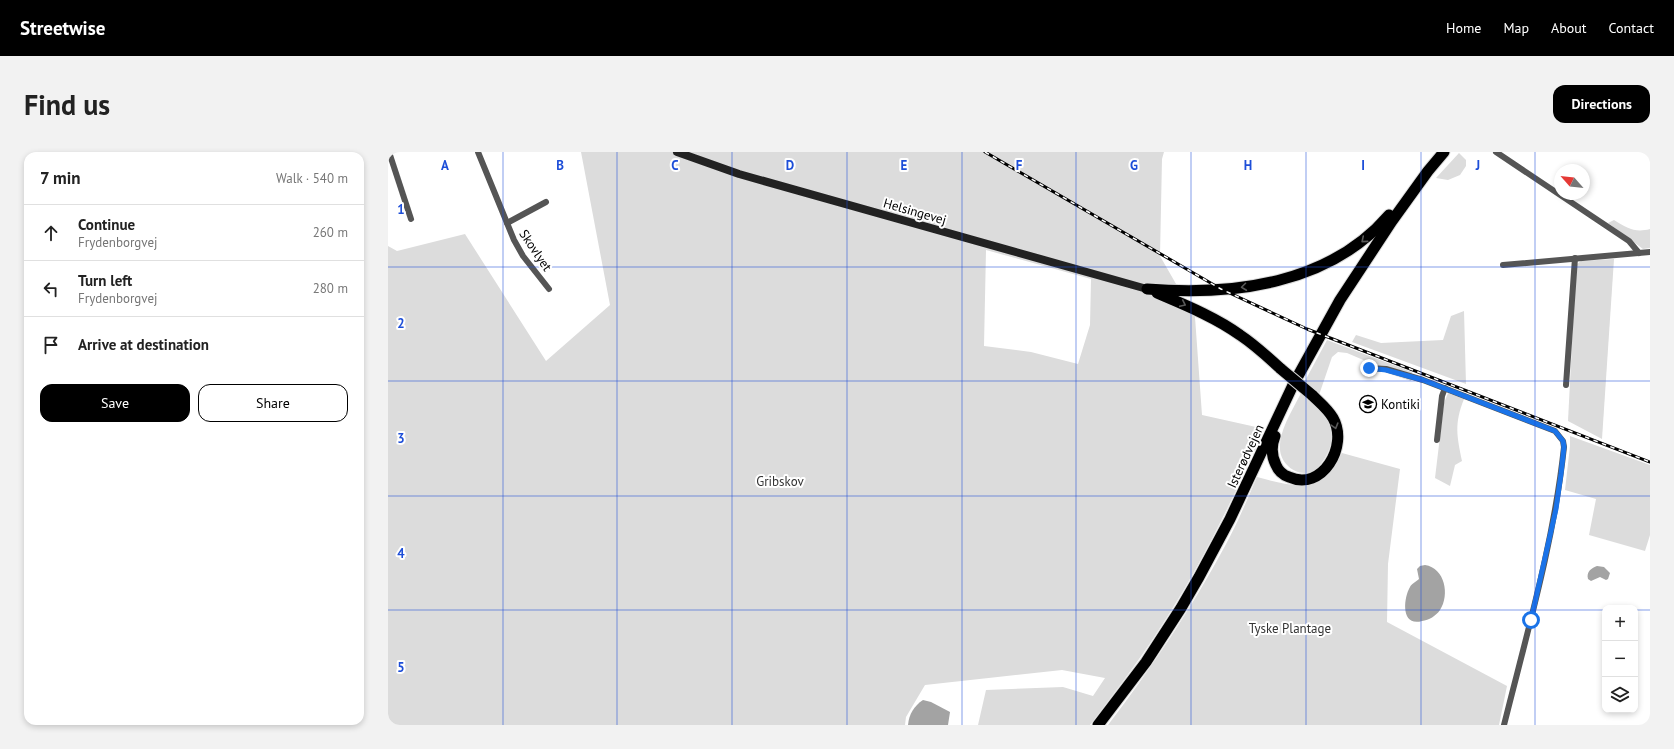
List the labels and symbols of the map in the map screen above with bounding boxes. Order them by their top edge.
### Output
text: A [441,157,449,174]
text: B [556,157,564,174]
text: C [671,157,679,174]
text: D [786,157,794,174]
text: E [901,157,908,174]
text: F [1016,157,1023,174]
text: G [1130,157,1138,174]
text: H [1244,157,1252,174]
text: I [1361,157,1365,174]
text: J [1475,157,1480,174]
north arrow [1554,164,1590,200]
street label: Helsingevej [881,194,948,229]
text: 1 [397,201,405,218]
street label: Skovlyet [515,226,556,275]
one-way arrow [1361,236,1368,243]
one-way arrow [1241,282,1247,291]
one-way arrow [1179,299,1186,307]
text: 2 [397,315,405,332]
route end [1360,359,1378,377]
school or university icon: Kontiki [1358,394,1378,414]
place label: Kontiki [1381,396,1420,413]
street label: Isterødvejen [1223,422,1268,491]
one-way arrow [1330,422,1339,429]
text: 3 [397,430,405,447]
park label: Gribskov [756,473,804,490]
text: 4 [397,545,405,562]
route start [1522,611,1540,629]
park label: Tyske Plantage [1249,620,1331,637]
text: 5 [397,659,405,676]

